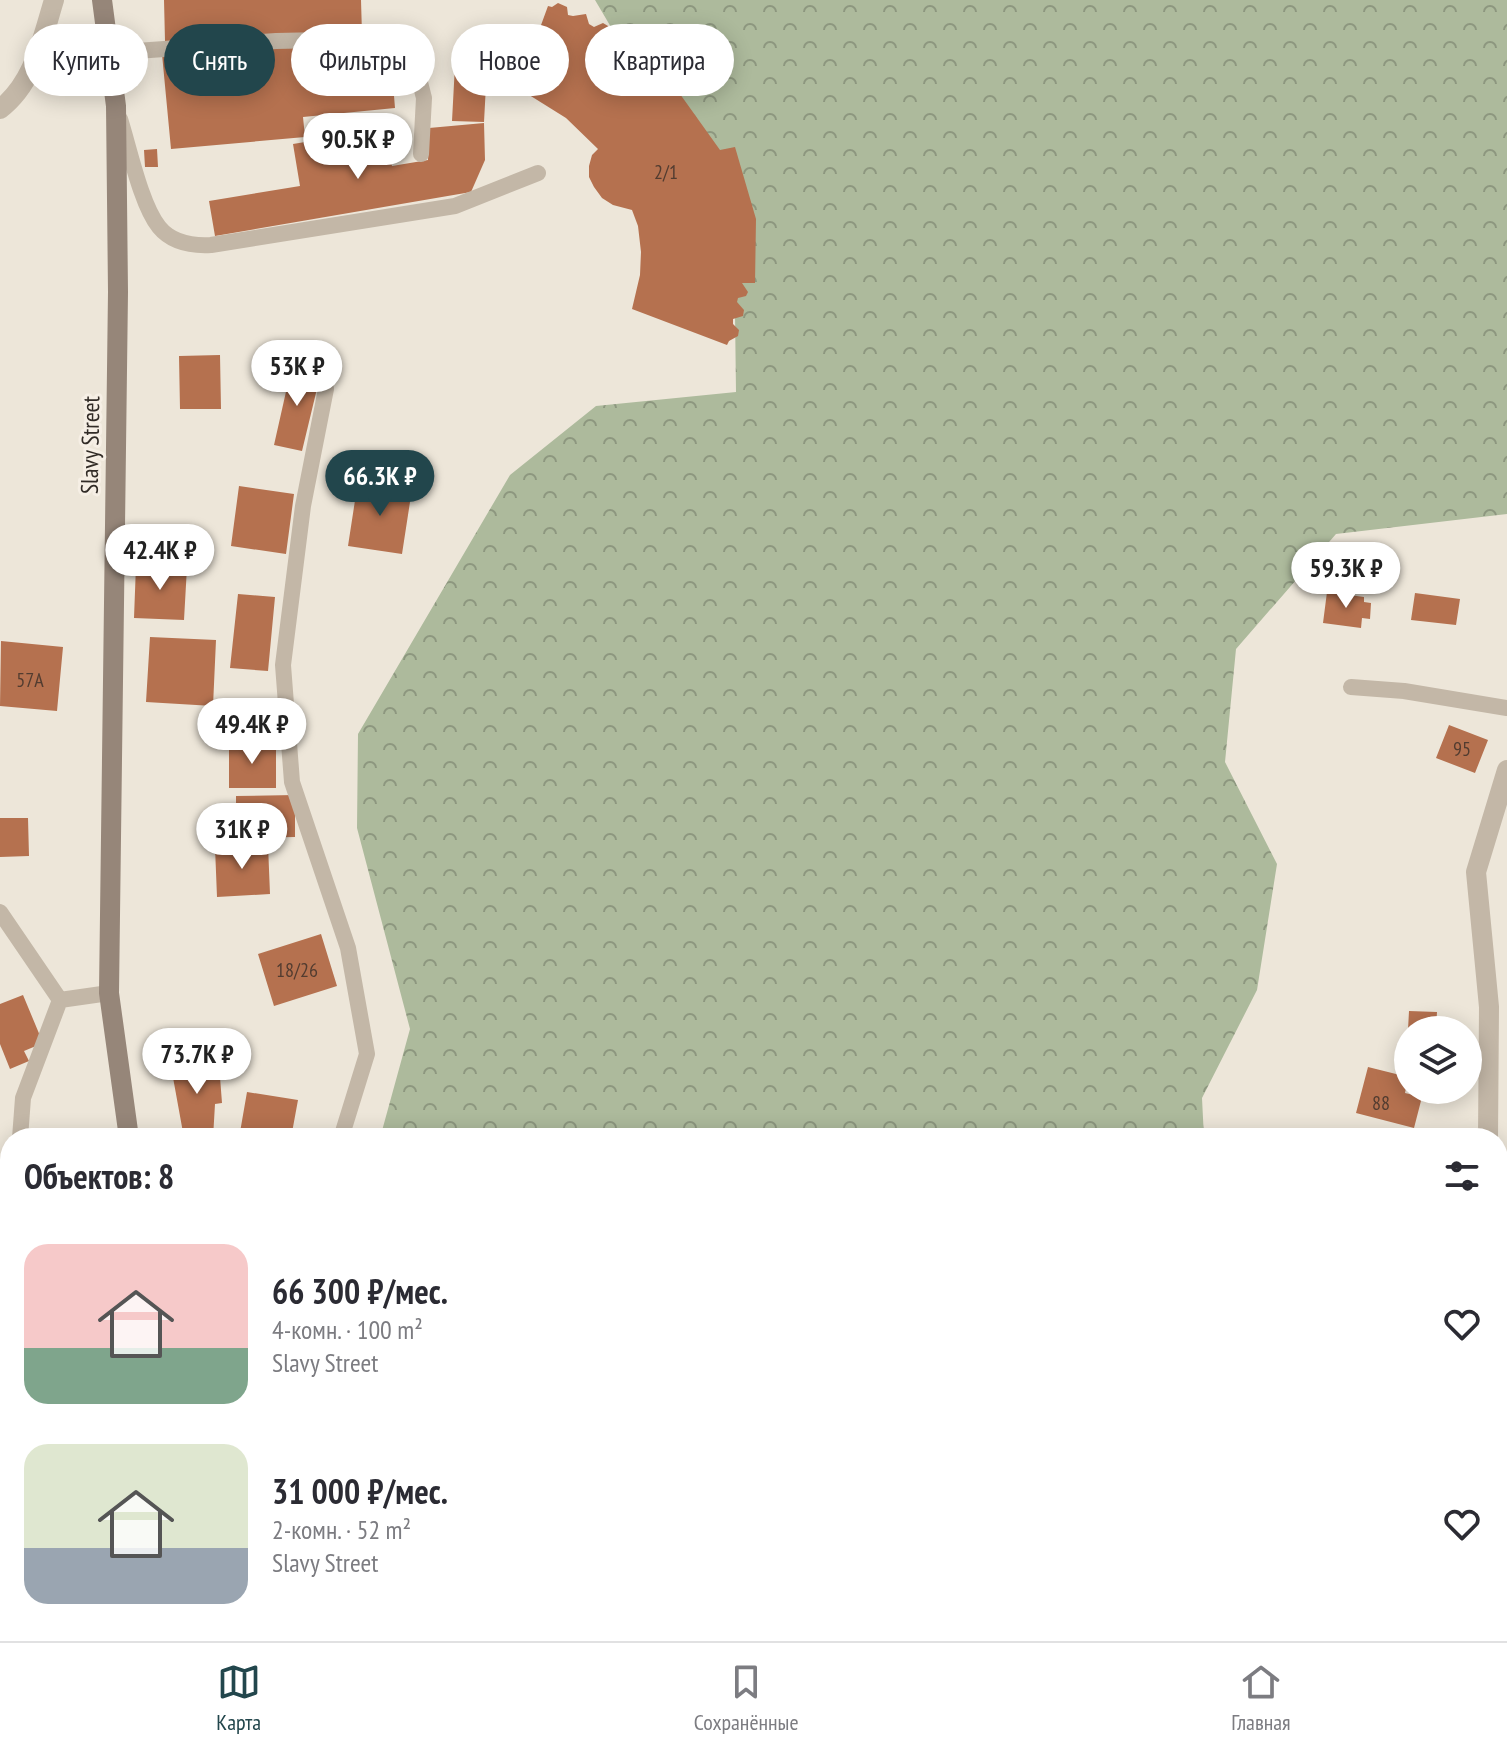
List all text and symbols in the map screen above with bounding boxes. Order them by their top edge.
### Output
chip: Купить [24,24,148,96]
chip: Снять [164,24,275,96]
chip: Фильтры [291,24,435,96]
chip: Новое [451,24,569,96]
chip: Квартира [585,24,734,96]
pin: 90.5K ₽ [284,113,432,181]
text: 90.5K ₽ [321,122,395,155]
house number: 2/1 [654,159,678,185]
pin: 53K ₽ [241,340,353,408]
text: 53K ₽ [269,349,325,382]
street label: Slavy Street [74,395,106,494]
pin: 66.3K ₽ [306,450,454,518]
text: 66.3K ₽ [343,459,417,492]
pin: 42.4K ₽ [86,524,234,592]
text: 42.4K ₽ [123,533,197,566]
pin: 59.3K ₽ [1272,542,1420,610]
text: 59.3K ₽ [1309,551,1383,584]
house number: 57А [16,667,44,693]
pin: 49.4K ₽ [178,698,326,766]
text: 49.4K ₽ [215,707,289,740]
house number: 95 [1453,736,1471,762]
pin: 31K ₽ [186,803,298,871]
text: 31K ₽ [214,812,270,845]
house number: 18/26 [276,957,318,983]
map controls [1394,1016,1482,1104]
button: layers [1394,1016,1482,1104]
pin: 73.7K ₽ [123,1028,271,1096]
text: 73.7K ₽ [160,1037,234,1070]
house number: 88 [1372,1090,1390,1116]
text: Объектов: 8 [24,1154,174,1198]
icon: filters [1440,1154,1484,1198]
text: 66 300 ₽/мес. [272,1269,448,1313]
icon: home [88,1276,184,1372]
icon: heart [1440,1302,1484,1346]
text: 4-комн. · 100 m² [272,1313,423,1346]
text: Slavy Street [272,1346,378,1379]
text: 31 000 ₽/мес. [272,1469,448,1513]
icon: home [88,1476,184,1572]
icon: heart [1440,1502,1484,1546]
text: 2-комн. · 52 m² [272,1513,411,1546]
text: Slavy Street [272,1546,378,1579]
tab: Карта [216,1660,261,1736]
tab: Сохранённые [694,1660,798,1736]
tab: Главная [1231,1660,1291,1736]

